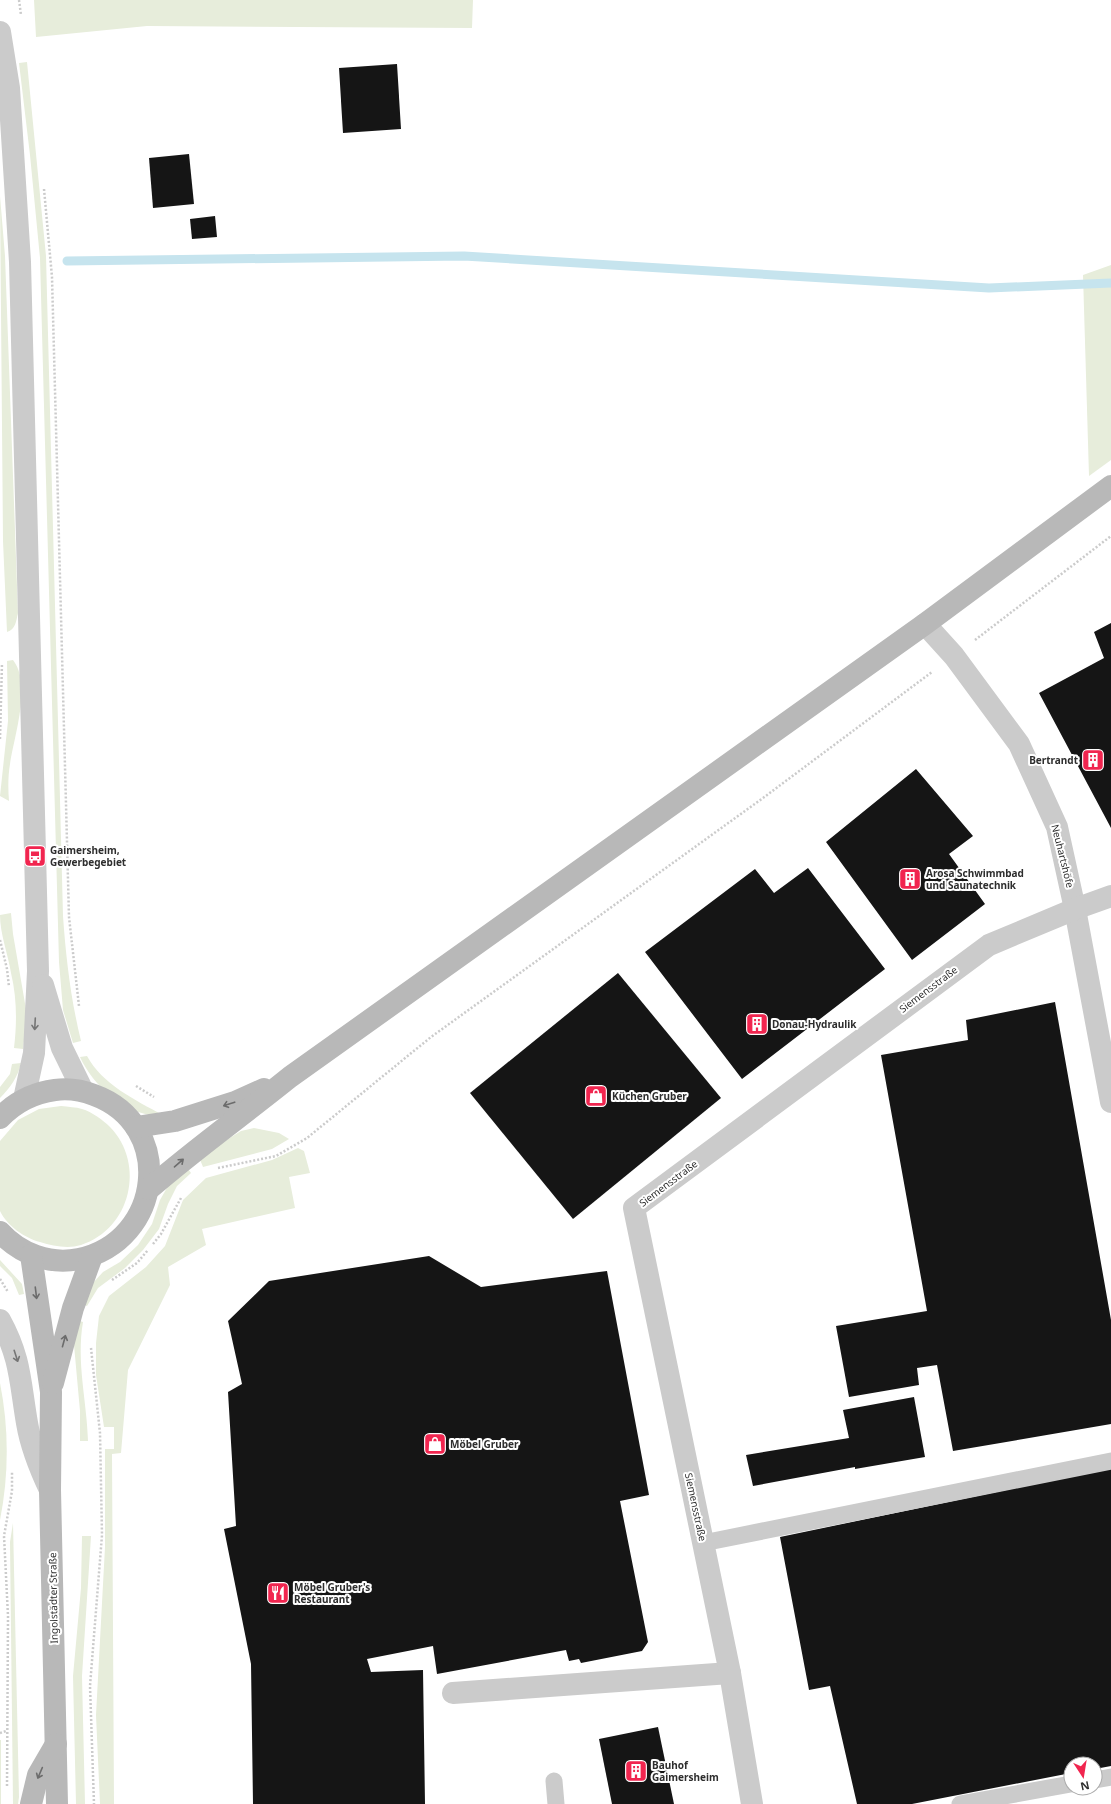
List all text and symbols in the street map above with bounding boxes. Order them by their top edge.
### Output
building icon: Bertrandt [1080,747,1106,773]
place label: Bertrandt [1029,753,1079,767]
street label: Neuhartshöfe [1048,823,1078,890]
bus stop icon: Gaimersheim, Gewerbegebiet [22,843,48,869]
place label: Gaimersheim, Gewerbegebiet [50,843,127,869]
building icon: Arosa Schwimmbad und Saunatechnik [897,866,923,892]
place label: Arosa Schwimmbad und Saunatechnik [926,866,1024,892]
street label: Siemensstraße [896,962,960,1016]
building icon: Donau-Hydraulik [744,1011,770,1037]
one-way arrow [32,1017,39,1030]
place label: Donau-Hydraulik [772,1017,857,1031]
shop icon: Küchen Gruber [583,1083,609,1109]
place label: Küchen Gruber [612,1089,687,1103]
one-way arrow [222,1101,235,1108]
street label: Siemensstraße [636,1156,700,1210]
one-way arrow [174,1158,184,1168]
one-way arrow [32,1286,40,1299]
one-way arrow [61,1334,69,1347]
one-way arrow [12,1349,20,1361]
shop icon: Möbel Gruber [422,1431,448,1457]
place label: Möbel Gruber [450,1437,519,1451]
street label: Siemensstraße [682,1472,710,1543]
street label: Ingolstädter Straße [45,1552,61,1644]
restaurant icon: Möbel Gruber's Restaurant [265,1580,291,1606]
place label: Möbel Gruber's Restaurant [294,1580,370,1606]
north arrow [1063,1756,1103,1796]
building icon: Bauhof Gaimersheim [623,1758,649,1784]
place label: Bauhof Gaimersheim [652,1758,719,1784]
one-way arrow [36,1766,43,1778]
text: N [1079,1778,1091,1795]

